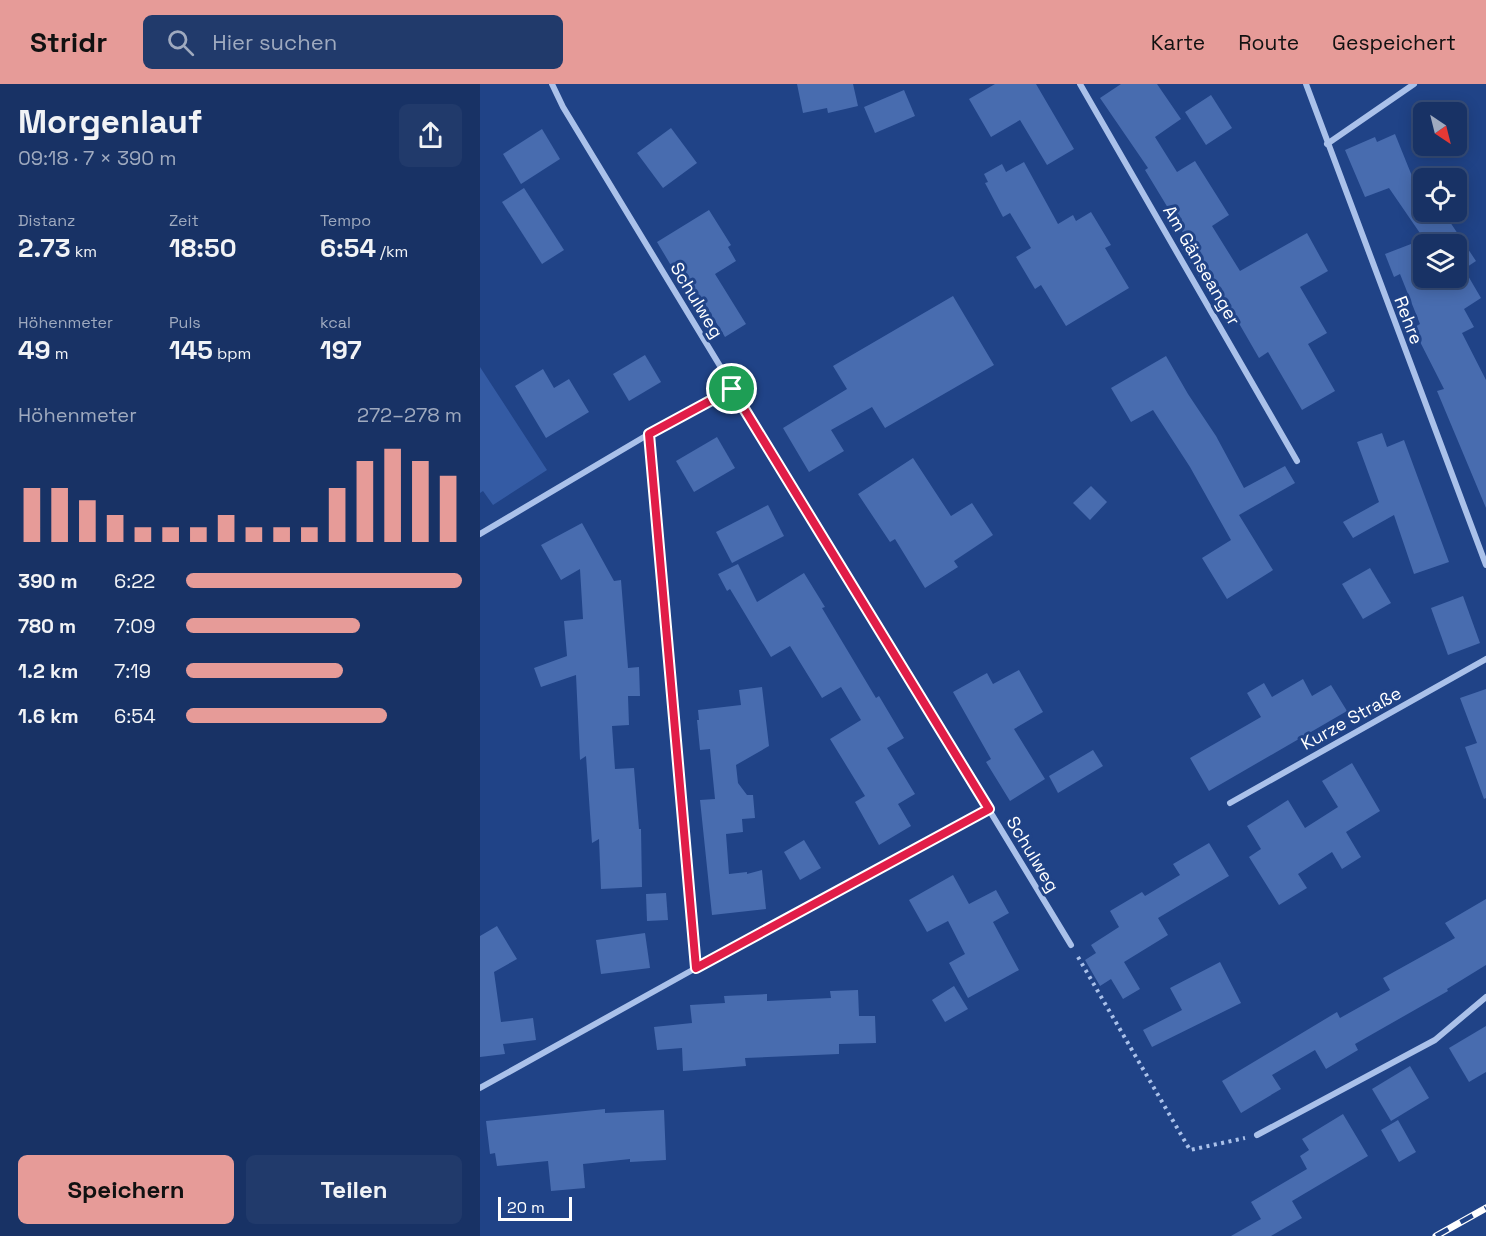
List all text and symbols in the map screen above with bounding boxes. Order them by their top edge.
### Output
search box [143,15,563,69]
text: Stridr [30,24,107,60]
icon: search [164,26,197,59]
text: Hier suchen [212,28,337,56]
text: Karte [1151,29,1205,56]
text: Route [1238,29,1299,56]
text: Gespeichert [1332,29,1456,56]
text: Morgenlauf [18,101,202,143]
north arrow [1413,102,1467,156]
map controls [1413,102,1467,288]
button: share [399,104,462,167]
text: 09:18 · 7 × 390 m [18,145,176,171]
button: locate [1413,168,1467,222]
street label: Am Gänseanger [1158,201,1246,329]
text: Distanz [18,210,75,231]
text: Zeit [169,210,199,231]
text: Tempo [320,210,371,231]
text: 2.73 [18,231,71,265]
text: 18:50 [169,231,237,265]
text: 6:54 [320,231,376,265]
button: layers [1413,234,1467,288]
text: km [71,241,97,262]
text: /km [376,241,408,262]
street label: Schulweg [665,258,729,342]
street label: Rehre [1389,292,1429,348]
text: Höhenmeter [18,312,113,333]
text: Puls [169,312,201,333]
text: kcal [320,312,351,333]
text: 49 [18,333,51,367]
text: 145 [169,333,213,367]
text: 197 [320,333,362,367]
text: m [51,343,68,364]
text: bpm [213,343,251,364]
pin [706,363,757,414]
icon: arrive [715,372,748,405]
text: Höhenmeter [18,402,137,428]
text: 272–278 m [357,402,462,428]
text: 390 m [18,568,78,594]
text: 6:22 [114,568,155,594]
text: 780 m [18,613,76,639]
text: 7:09 [114,613,155,639]
text: 1.2 km [18,658,78,684]
text: 7:19 [114,658,151,684]
street label: Kurze Straße [1297,681,1405,755]
text: 1.6 km [18,703,79,729]
text: 6:54 [114,703,156,729]
street label: Schulweg [1001,812,1065,896]
button: Speichern [18,1155,234,1224]
button: Teilen [246,1155,462,1224]
scale bar [498,1194,572,1222]
text: 20 m [507,1197,545,1218]

